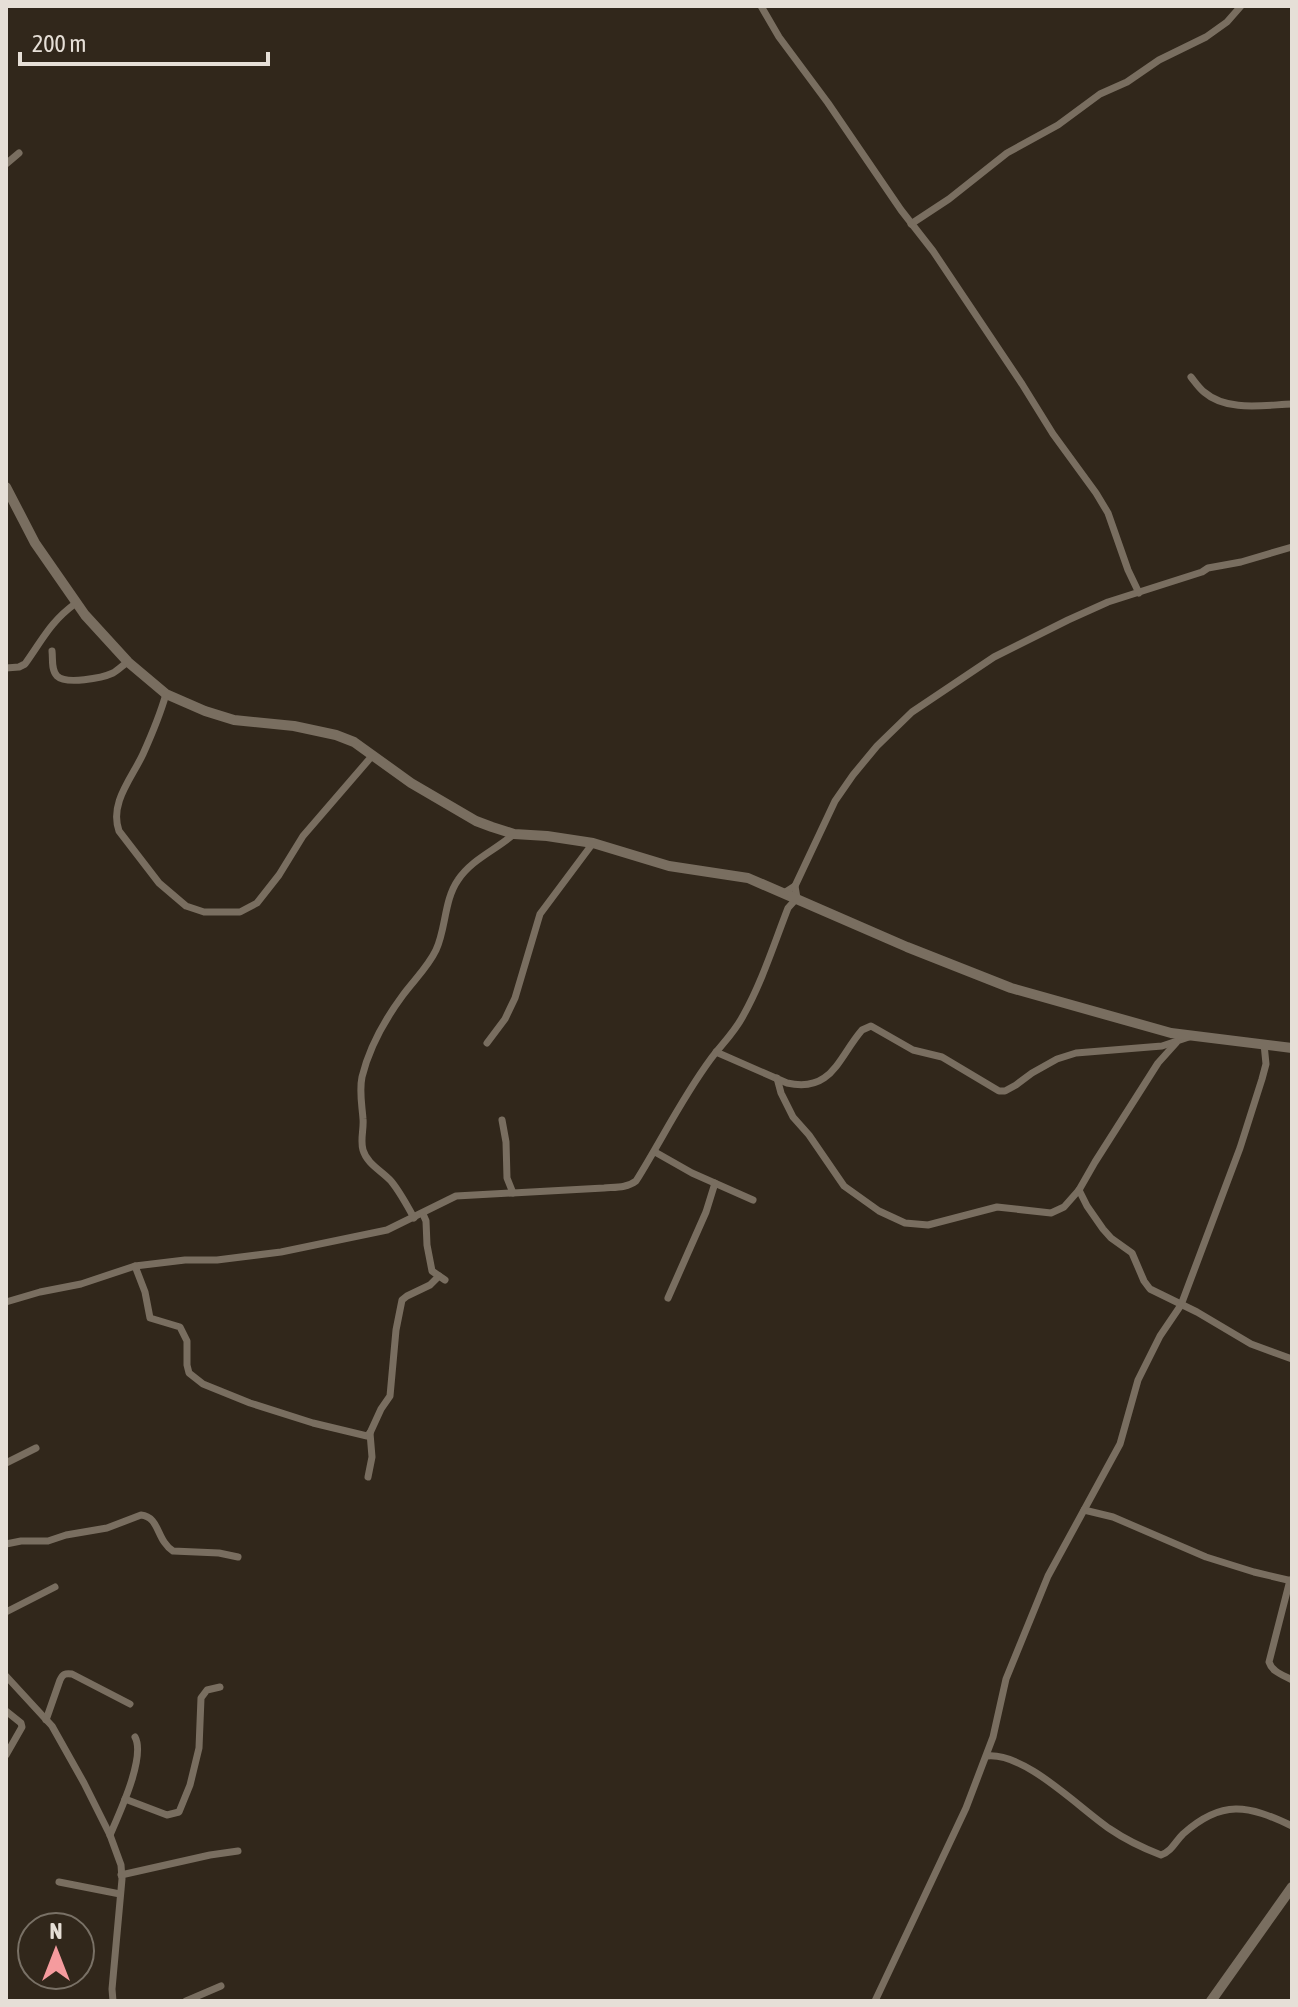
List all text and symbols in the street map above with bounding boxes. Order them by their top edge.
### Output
scale bar [20,16,268,66]
text: 200 m [32,30,86,57]
north arrow [16,1911,96,1991]
text: N [50,1918,62,1944]

